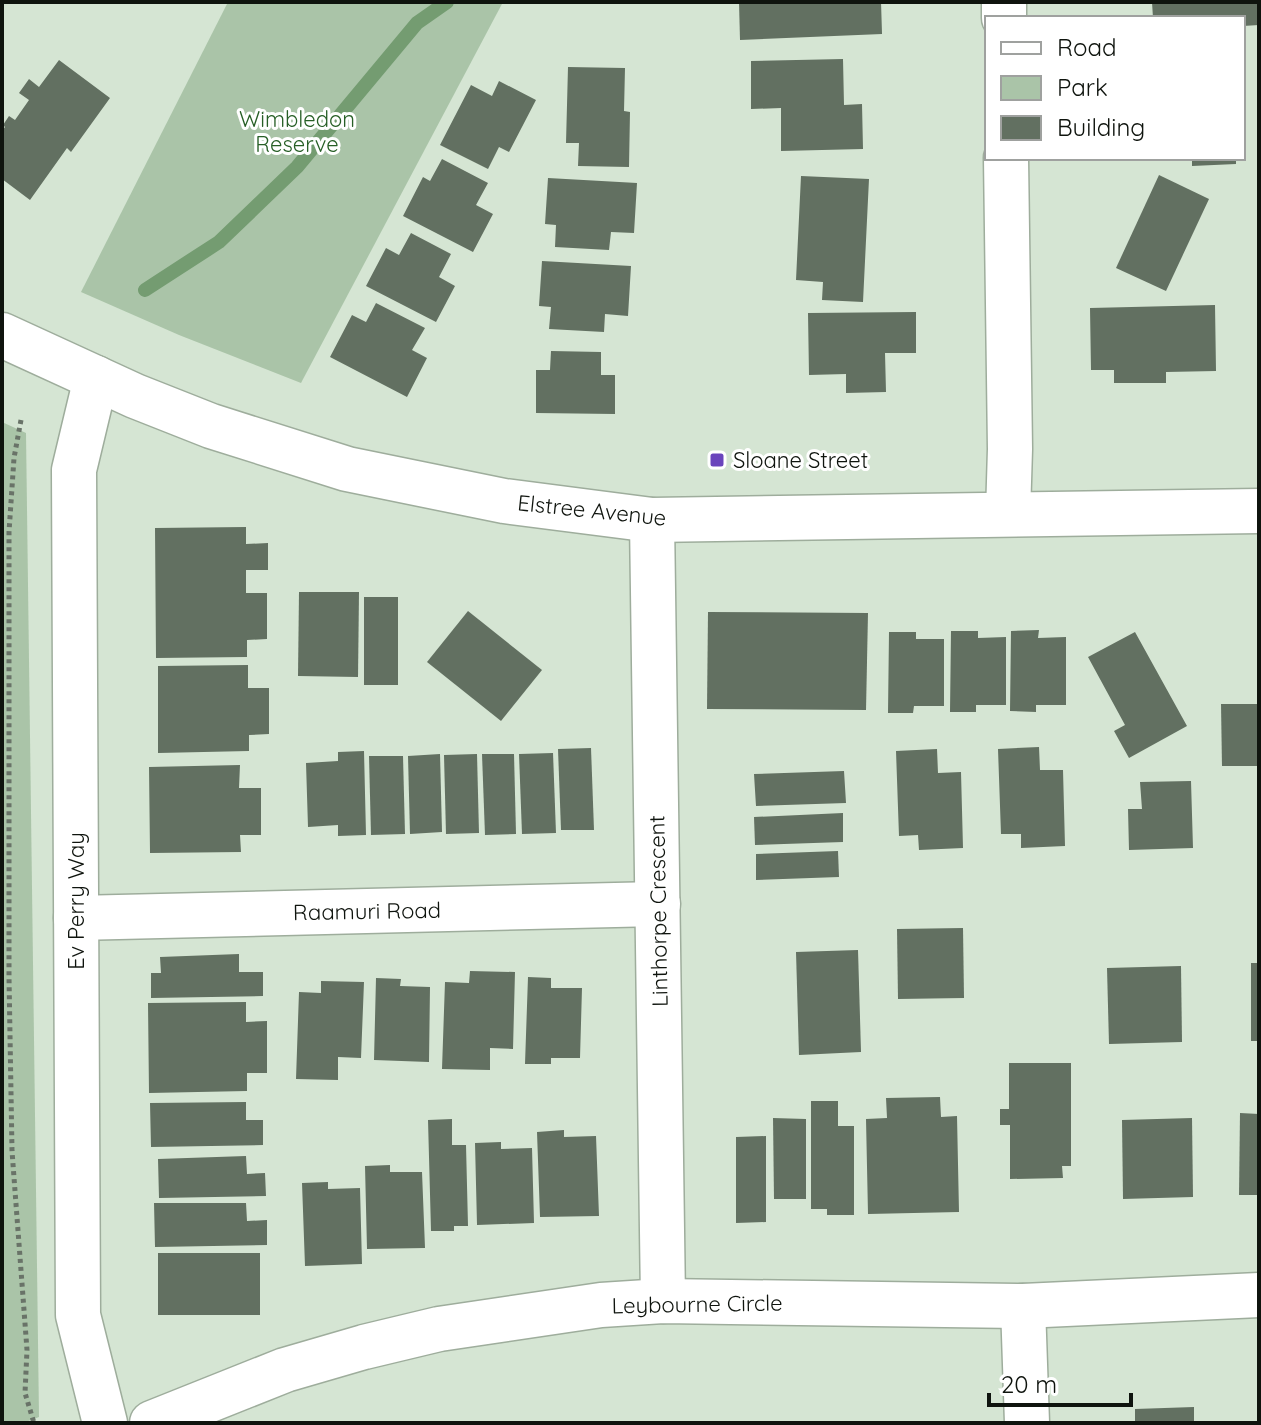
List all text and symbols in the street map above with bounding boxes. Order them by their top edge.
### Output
legend [985,16,1245,160]
text: Road [1057,32,1117,62]
text: Park [1057,72,1108,102]
park label: Wimbledon Reserve [239,105,355,158]
text: Building [1057,112,1145,142]
place label: Sloane Street [733,446,868,474]
marker: Sloane Street [708,451,726,469]
street label: Elstree Avenue [516,488,668,532]
street label: Linthorpe Crescent [642,815,674,1007]
street label: Ev Perry Way [62,832,90,970]
street label: Raamuri Road [293,896,441,926]
street label: Leybourne Circle [611,1289,783,1319]
scale bar [989,1357,1131,1407]
text: 20 m [1001,1369,1057,1399]

